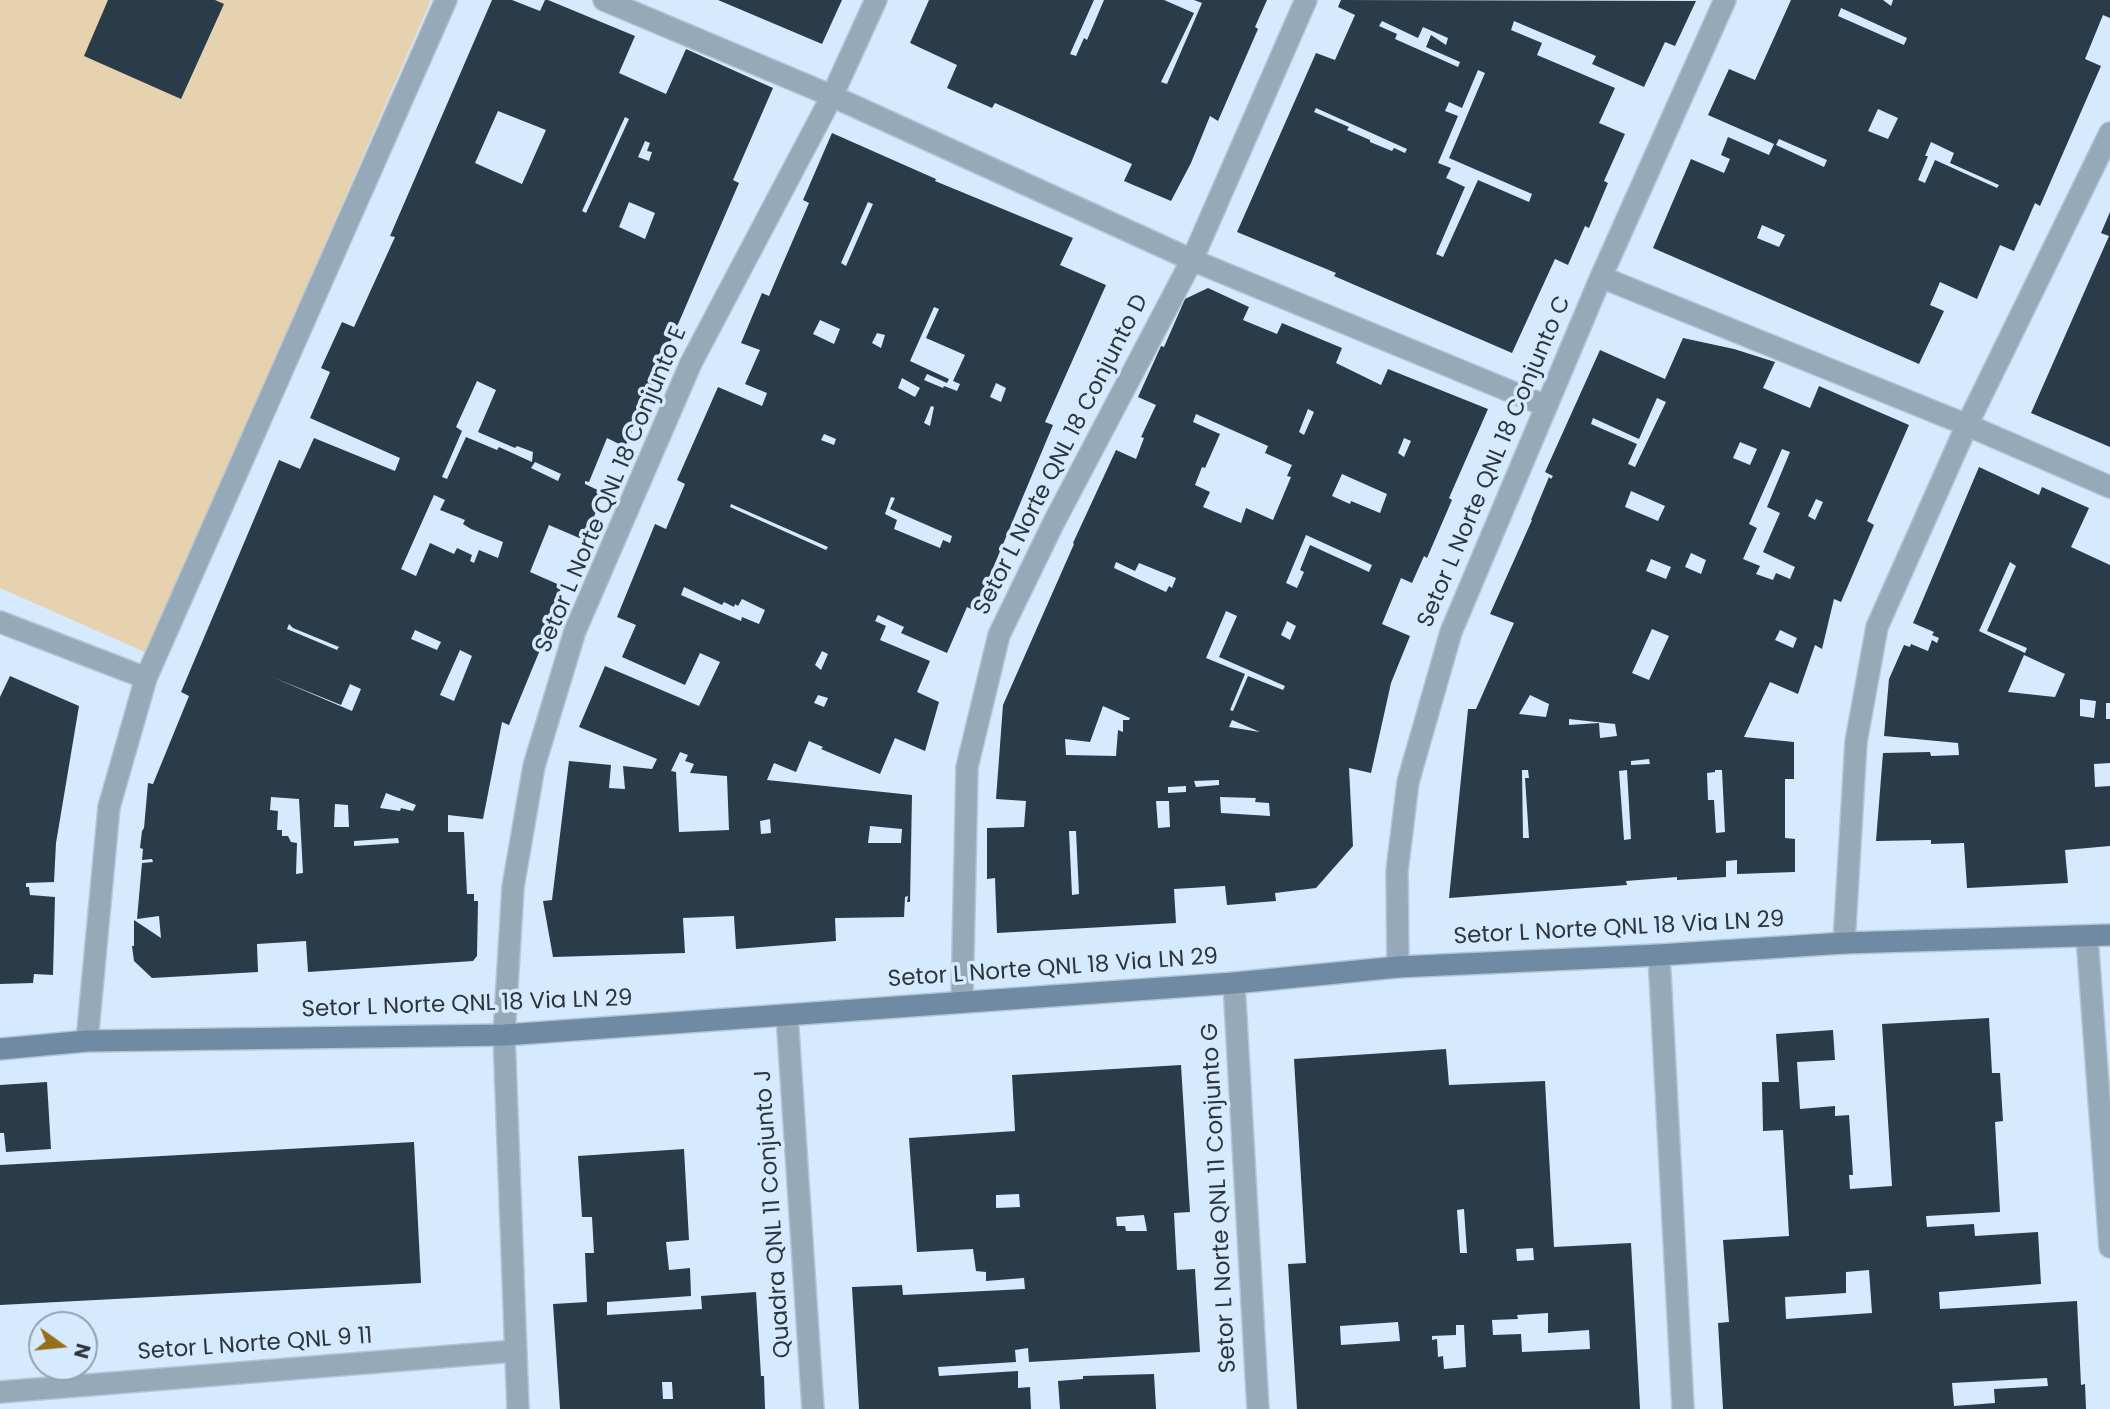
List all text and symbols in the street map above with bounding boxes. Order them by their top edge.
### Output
street label: Setor L Norte QNL 18 Conjunto D [969,290,1155,620]
street label: Setor L Norte QNL 18 Conjunto C [1412,292,1578,632]
street label: Setor L Norte QNL 18 Conjunto E [531,323,693,657]
street label: Setor L Norte QNL 18 Via LN 29 [1453,907,1785,951]
street label: Setor L Norte QNL 18 Via LN 29 [887,944,1219,994]
street label: Setor L Norte QNL 18 Via LN 29 [301,985,633,1025]
street label: Setor L Norte QNL 11 Conjunto G [1197,1022,1243,1374]
street label: Quadra QNL 11 Conjunto J [750,1069,798,1359]
north arrow [28,1311,98,1381]
street label: Setor L Norte QNL 9 11 [137,1323,373,1367]
text: N [67,1341,97,1361]

